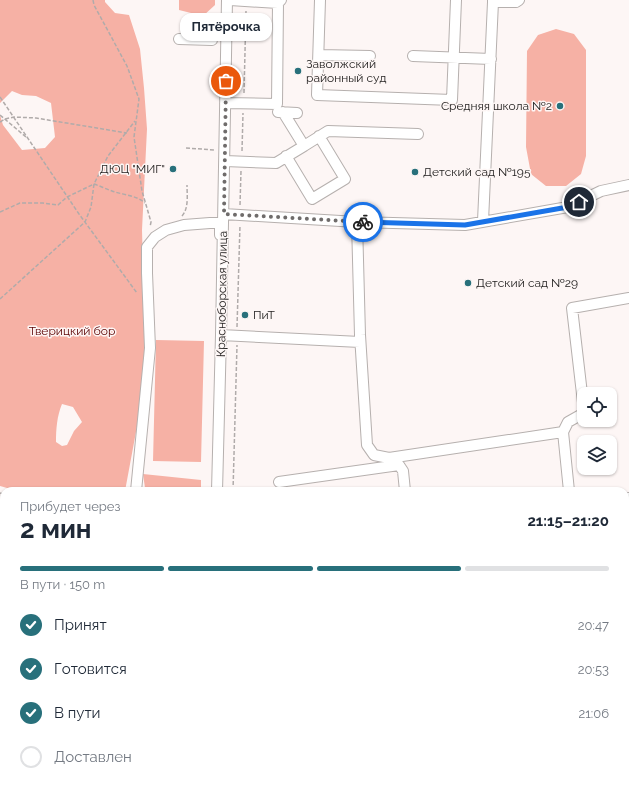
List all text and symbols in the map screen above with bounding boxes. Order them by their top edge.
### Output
callout: Пятёрочка [180,13,272,41]
text: Пятёрочка [191,19,261,34]
place label: Заволжский районный суд [306,57,387,85]
pin [209,64,243,98]
marker: Заволжский районный суд [293,66,303,76]
icon: bag [215,70,237,92]
place label: Средняя школа №2 [441,99,552,113]
marker: Средняя школа №2 [555,101,565,111]
place label: ДЮЦ "МИГ" [100,162,165,176]
marker: ДЮЦ "МИГ" [168,164,178,174]
place label: Детский сад №195 [423,165,531,179]
marker: Детский сад №195 [410,167,420,177]
pin [562,185,596,219]
icon: home [568,191,590,213]
courier [343,202,383,242]
icon: bike [352,211,374,233]
street label: Красноборская улица [214,231,230,357]
place label: Детский сад №29 [476,276,578,290]
marker: Детский сад №29 [463,278,473,288]
place label: ПиТ [253,308,276,322]
marker: ПиТ [240,310,250,320]
park label: Тверицкий бор [29,324,115,338]
map controls [577,387,617,475]
button: locate [577,387,617,427]
button: layers [577,435,617,475]
text: Прибудет через [20,499,120,514]
text: 21:15–21:20 [527,512,609,530]
text: 2 мин [20,514,92,544]
text: В пути · 150 m [20,577,105,592]
icon: check [20,614,42,636]
text: Принят [54,616,107,634]
text: 20:47 [578,618,609,633]
icon: check [20,658,42,680]
text: Готовится [54,660,127,678]
text: 20:53 [578,662,609,677]
icon: check [20,702,42,724]
text: В пути [54,704,101,722]
text: 21:06 [578,706,609,721]
text: Доставлен [54,748,132,766]

